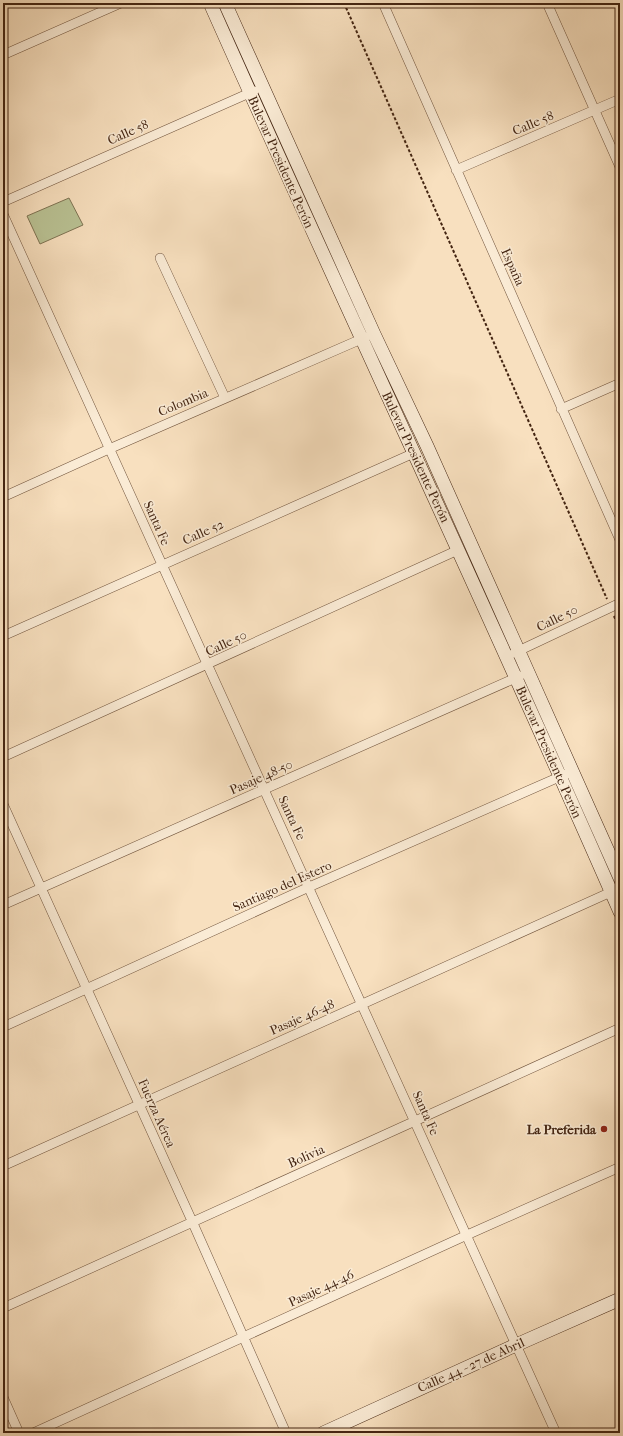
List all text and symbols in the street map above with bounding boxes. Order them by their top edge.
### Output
street label: Bulevar Presidente Perón [245,94,317,231]
street label: Calle 58 [510,108,556,138]
street label: Calle 58 [105,116,151,148]
street label: España [498,246,528,289]
street label: Colombia [156,384,211,419]
street label: Bulevar Presidente Perón [379,389,453,525]
street label: Santa Fe [141,498,174,548]
street label: Calle 52 [180,516,226,548]
street label: Calle 50 [534,602,580,634]
street label: Calle 50 [203,627,249,659]
street label: Bulevar Presidente Perón [513,684,585,821]
street label: Pasaje 48-50 [227,756,295,798]
street label: Santa Fe [275,794,309,843]
street label: Santiago del Estero [230,857,334,915]
street label: Pasaje 46-48 [267,996,337,1038]
street label: Fuerza Aérea [135,1076,179,1151]
street label: Santa Fe [410,1088,443,1138]
place label: La Preferida [527,1122,597,1137]
marker: La Preferida [599,1124,609,1134]
street label: Bolivia [285,1141,328,1171]
street label: Pasaje 44-46 [286,1266,357,1310]
street label: Calle 44 - 27 de Abril [415,1334,527,1395]

